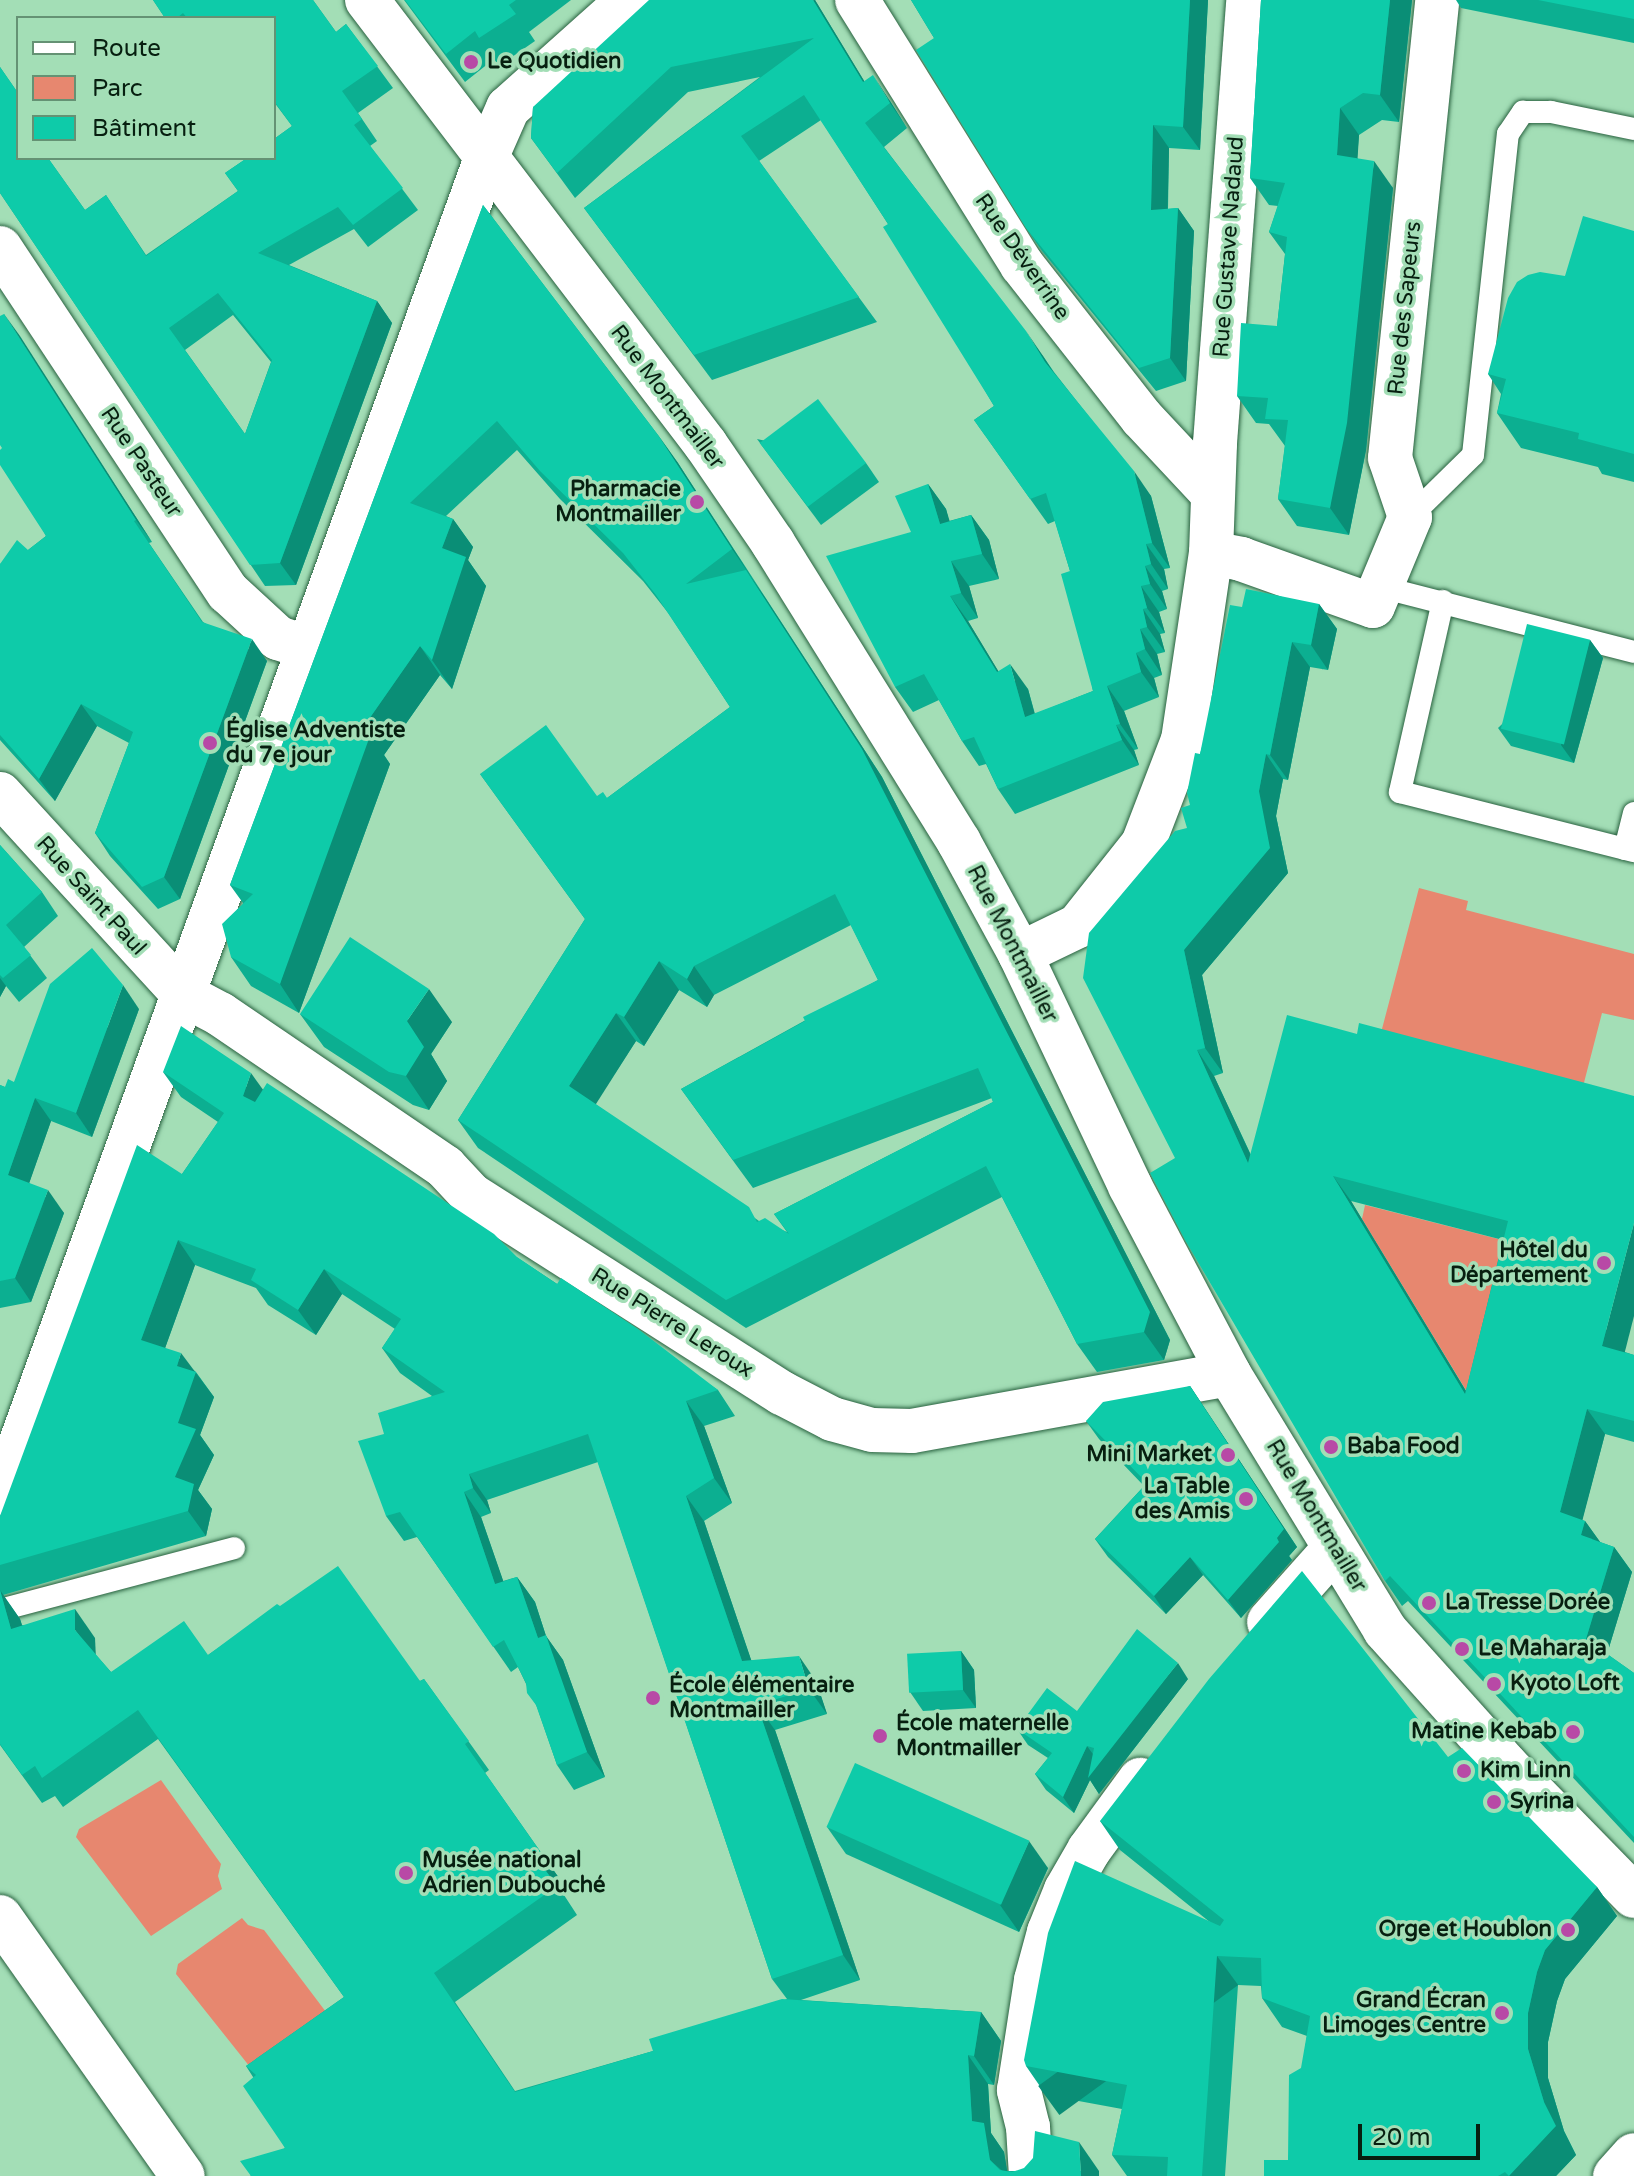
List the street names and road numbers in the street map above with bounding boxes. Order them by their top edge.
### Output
street label: Rue Gustave Nadaud [1208,136,1250,358]
street label: Rue Déverrine [969,189,1075,325]
street label: Rue des Sapeurs [1383,220,1427,396]
street label: Rue Montmailler [604,320,730,474]
street label: Rue Pasteur [95,402,187,522]
street label: Rue Saint Paul [31,831,151,961]
street label: Rue Montmailler [961,861,1063,1027]
street label: Rue Pierre Leroux [586,1263,758,1383]
street label: Rue Montmailler [1260,1435,1372,1597]

